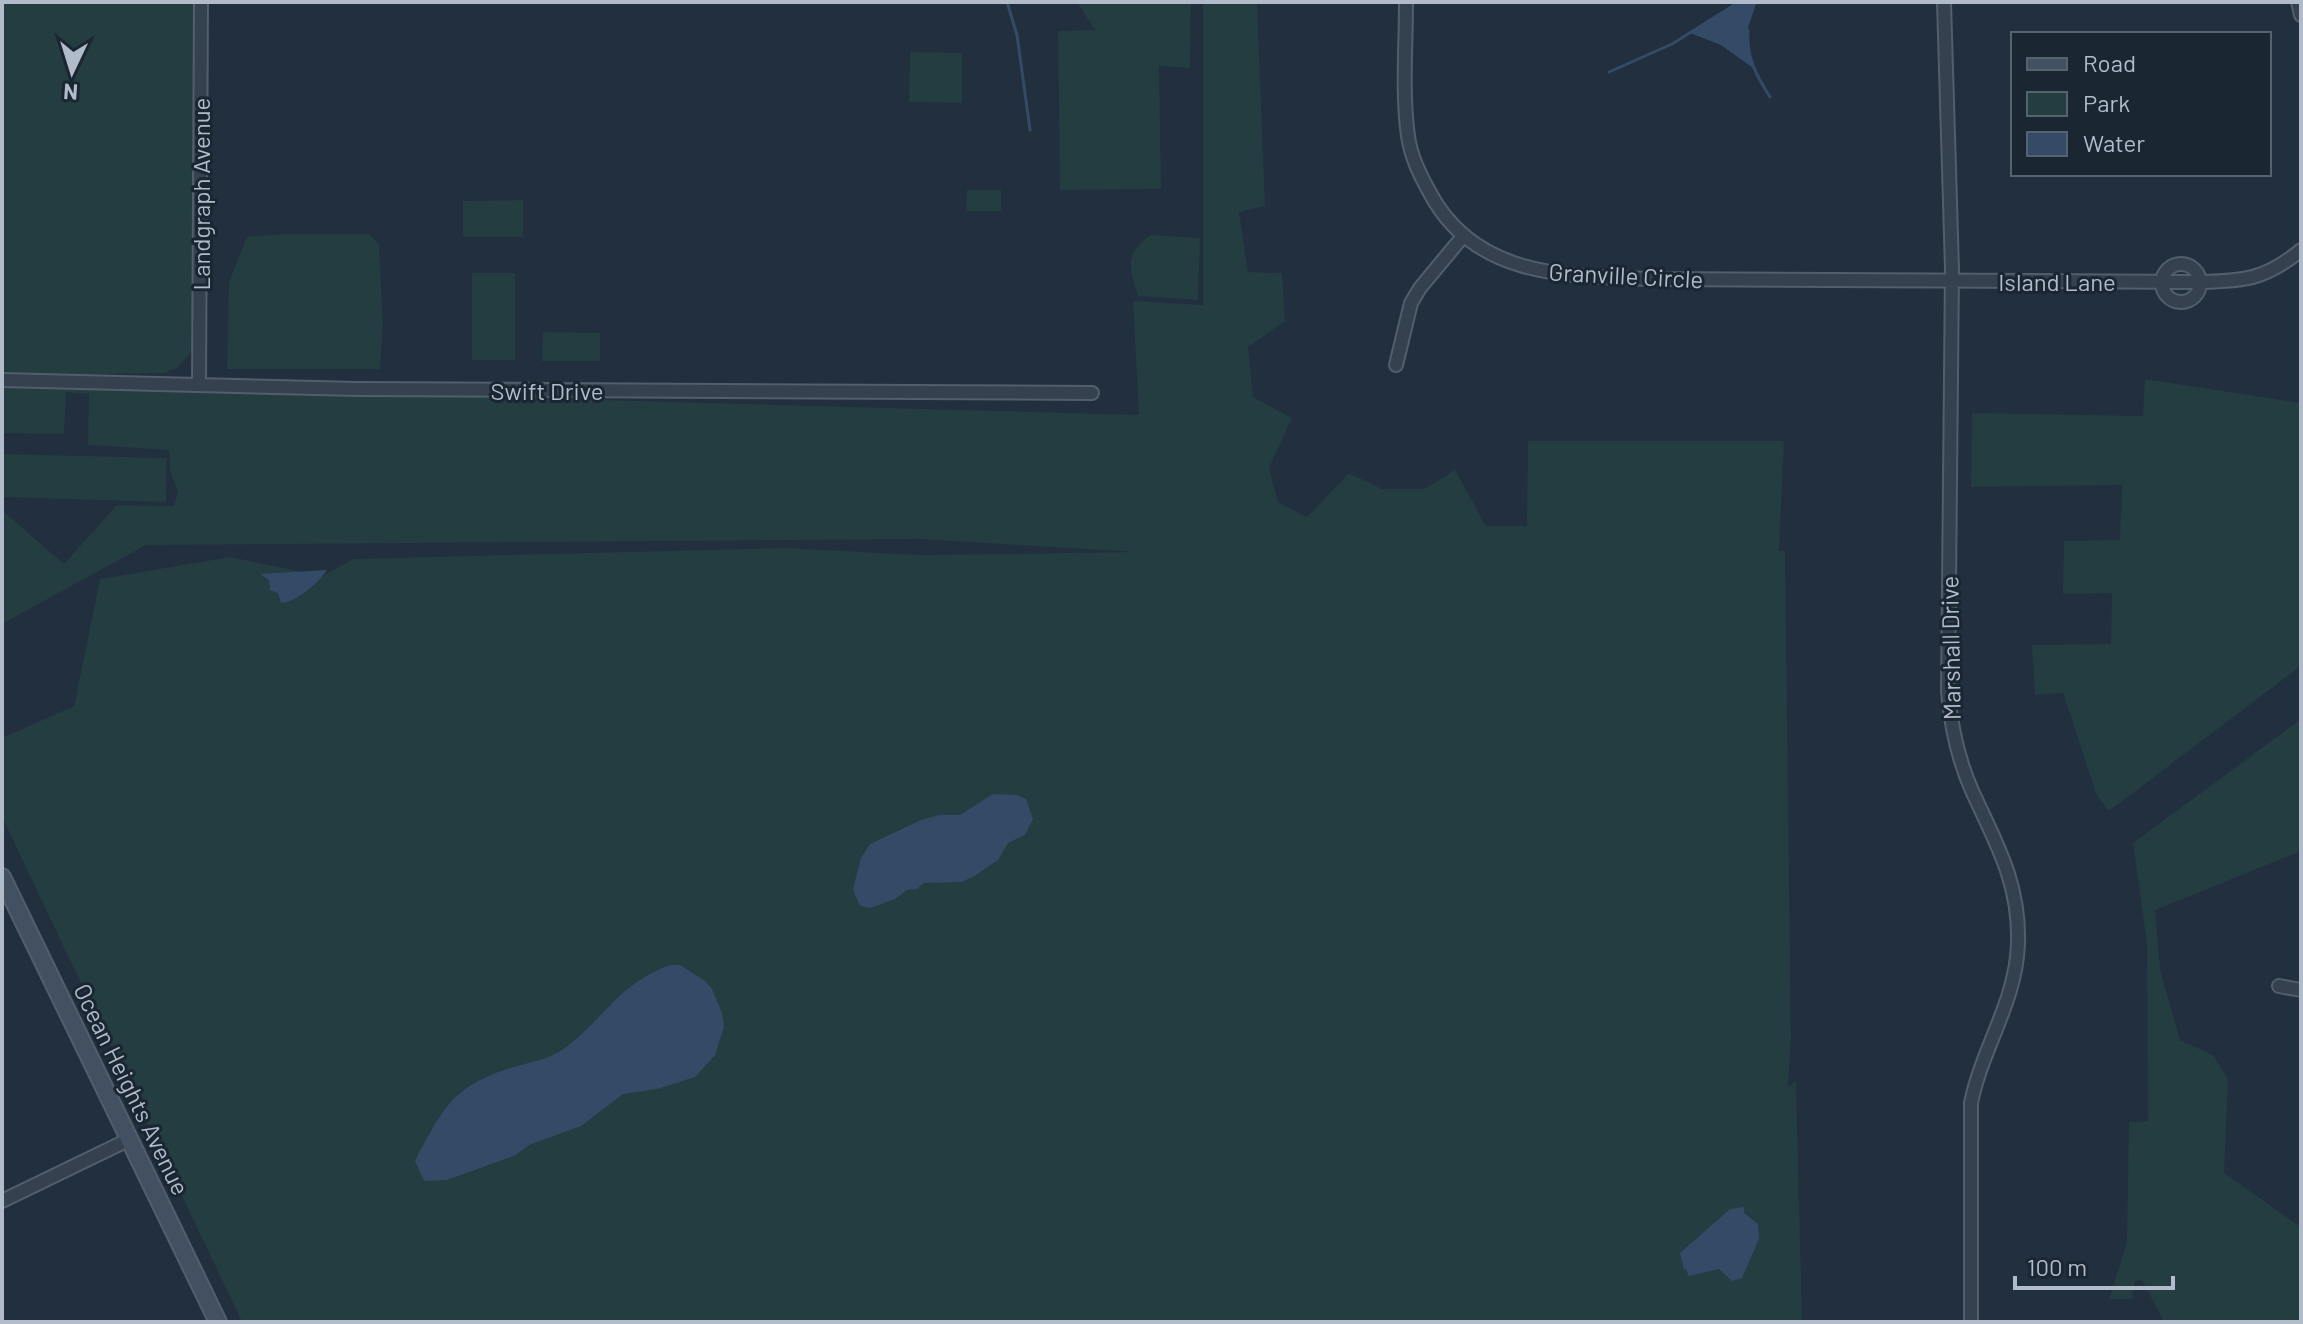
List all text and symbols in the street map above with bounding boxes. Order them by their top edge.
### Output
north arrow [32,32,112,112]
legend [2011,32,2271,176]
text: Road [2083,48,2136,77]
text: N [62,79,79,106]
text: Park [2083,88,2130,117]
street label: Landgraph Avenue [186,98,215,290]
text: Water [2083,128,2145,157]
street label: Granville Circle [1548,256,1704,294]
street label: Island Lane [1998,267,2116,296]
street label: Swift Drive [491,376,604,405]
street label: Marshall Drive [1934,576,1966,720]
street label: Ocean Heights Avenue [68,979,196,1199]
scale bar [2015,1240,2173,1290]
text: 100 m [2027,1252,2087,1281]

